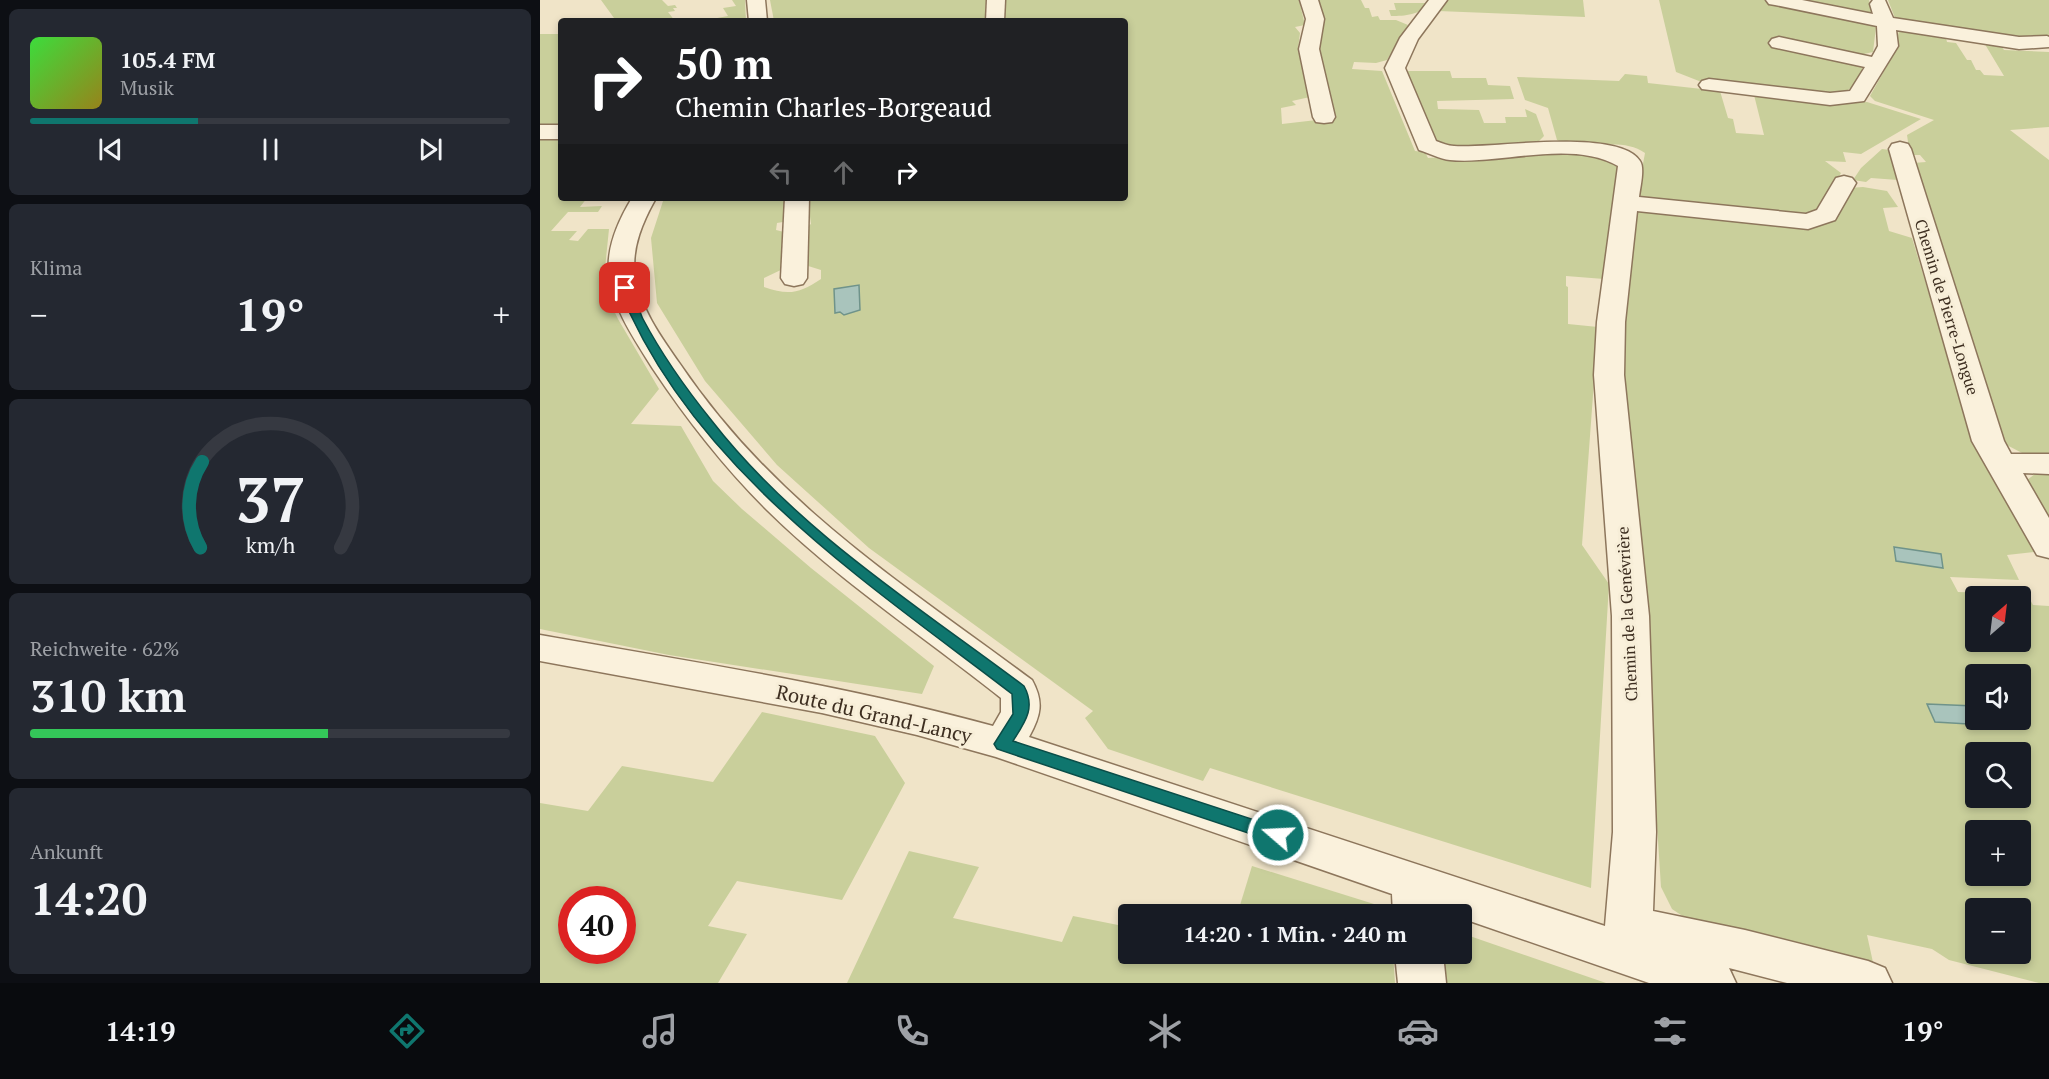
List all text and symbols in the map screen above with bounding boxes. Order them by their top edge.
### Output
text: 50 m [675,35,773,91]
icon: right [576,42,654,120]
text: 105.4 FM [120,45,215,74]
text: Musik [120,74,174,101]
text: Chemin Charles-Borgeaud [675,89,992,125]
icon: previous [94,133,127,166]
icon: pause [254,133,287,166]
icon: next [414,133,447,166]
icon: left [764,156,797,189]
icon: ahead [827,156,860,189]
icon: right [890,156,923,189]
street label: Chemin de Pierre-Longue [1910,216,1984,398]
text: Klima [30,254,82,281]
pin [599,262,650,313]
icon: arrive [608,271,641,304]
text: 19° [235,284,305,344]
text: − [30,293,48,336]
text: + [492,293,510,336]
text: 37 [235,458,305,541]
street label: Chemin de la Genévrière [1611,526,1643,702]
text: km/h [245,532,295,560]
north arrow [1965,586,2031,652]
map controls [1965,586,2031,964]
text: Reichweite · 62% [30,635,179,662]
button: sound [1965,664,2031,730]
text: 310 km [30,665,186,725]
street label: Route du Grand-Lancy [774,678,975,749]
button: search [1965,742,2031,808]
position arrow [1246,803,1310,867]
button: + [1965,820,2031,886]
text: Ankunft [30,838,103,865]
text: 14:20 [30,868,147,928]
speed limit sign: 40 [558,886,636,964]
button: − [1965,898,2031,964]
text: 14:20 · 1 Min. · 240 m [1183,919,1407,948]
icon: directions [386,1010,428,1052]
icon: music [639,1010,681,1052]
icon: phone [891,1010,933,1052]
icon: climate [1144,1010,1186,1052]
icon: car [1397,1010,1439,1052]
icon: filters [1649,1010,1691,1052]
text: 14:19 [105,1013,176,1049]
text: 19° [1902,1013,1944,1049]

